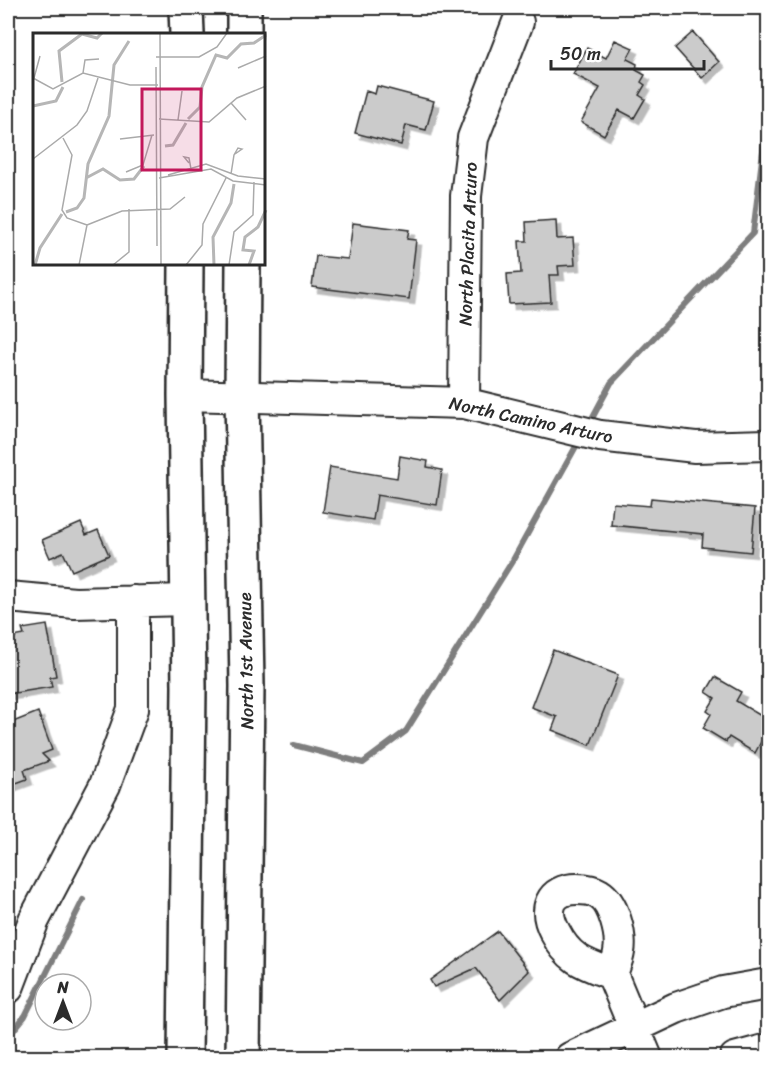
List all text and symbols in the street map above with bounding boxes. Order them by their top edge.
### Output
inset map [33,33,266,266]
scale bar [551,33,704,71]
text: 50 m [560,38,601,70]
street label: North Placita Arturo [449,162,487,326]
street label: North Camino Arturo [446,387,616,453]
street label: North 1st Avenue [229,592,263,730]
north arrow [33,972,93,1032]
text: N [56,973,69,1002]

